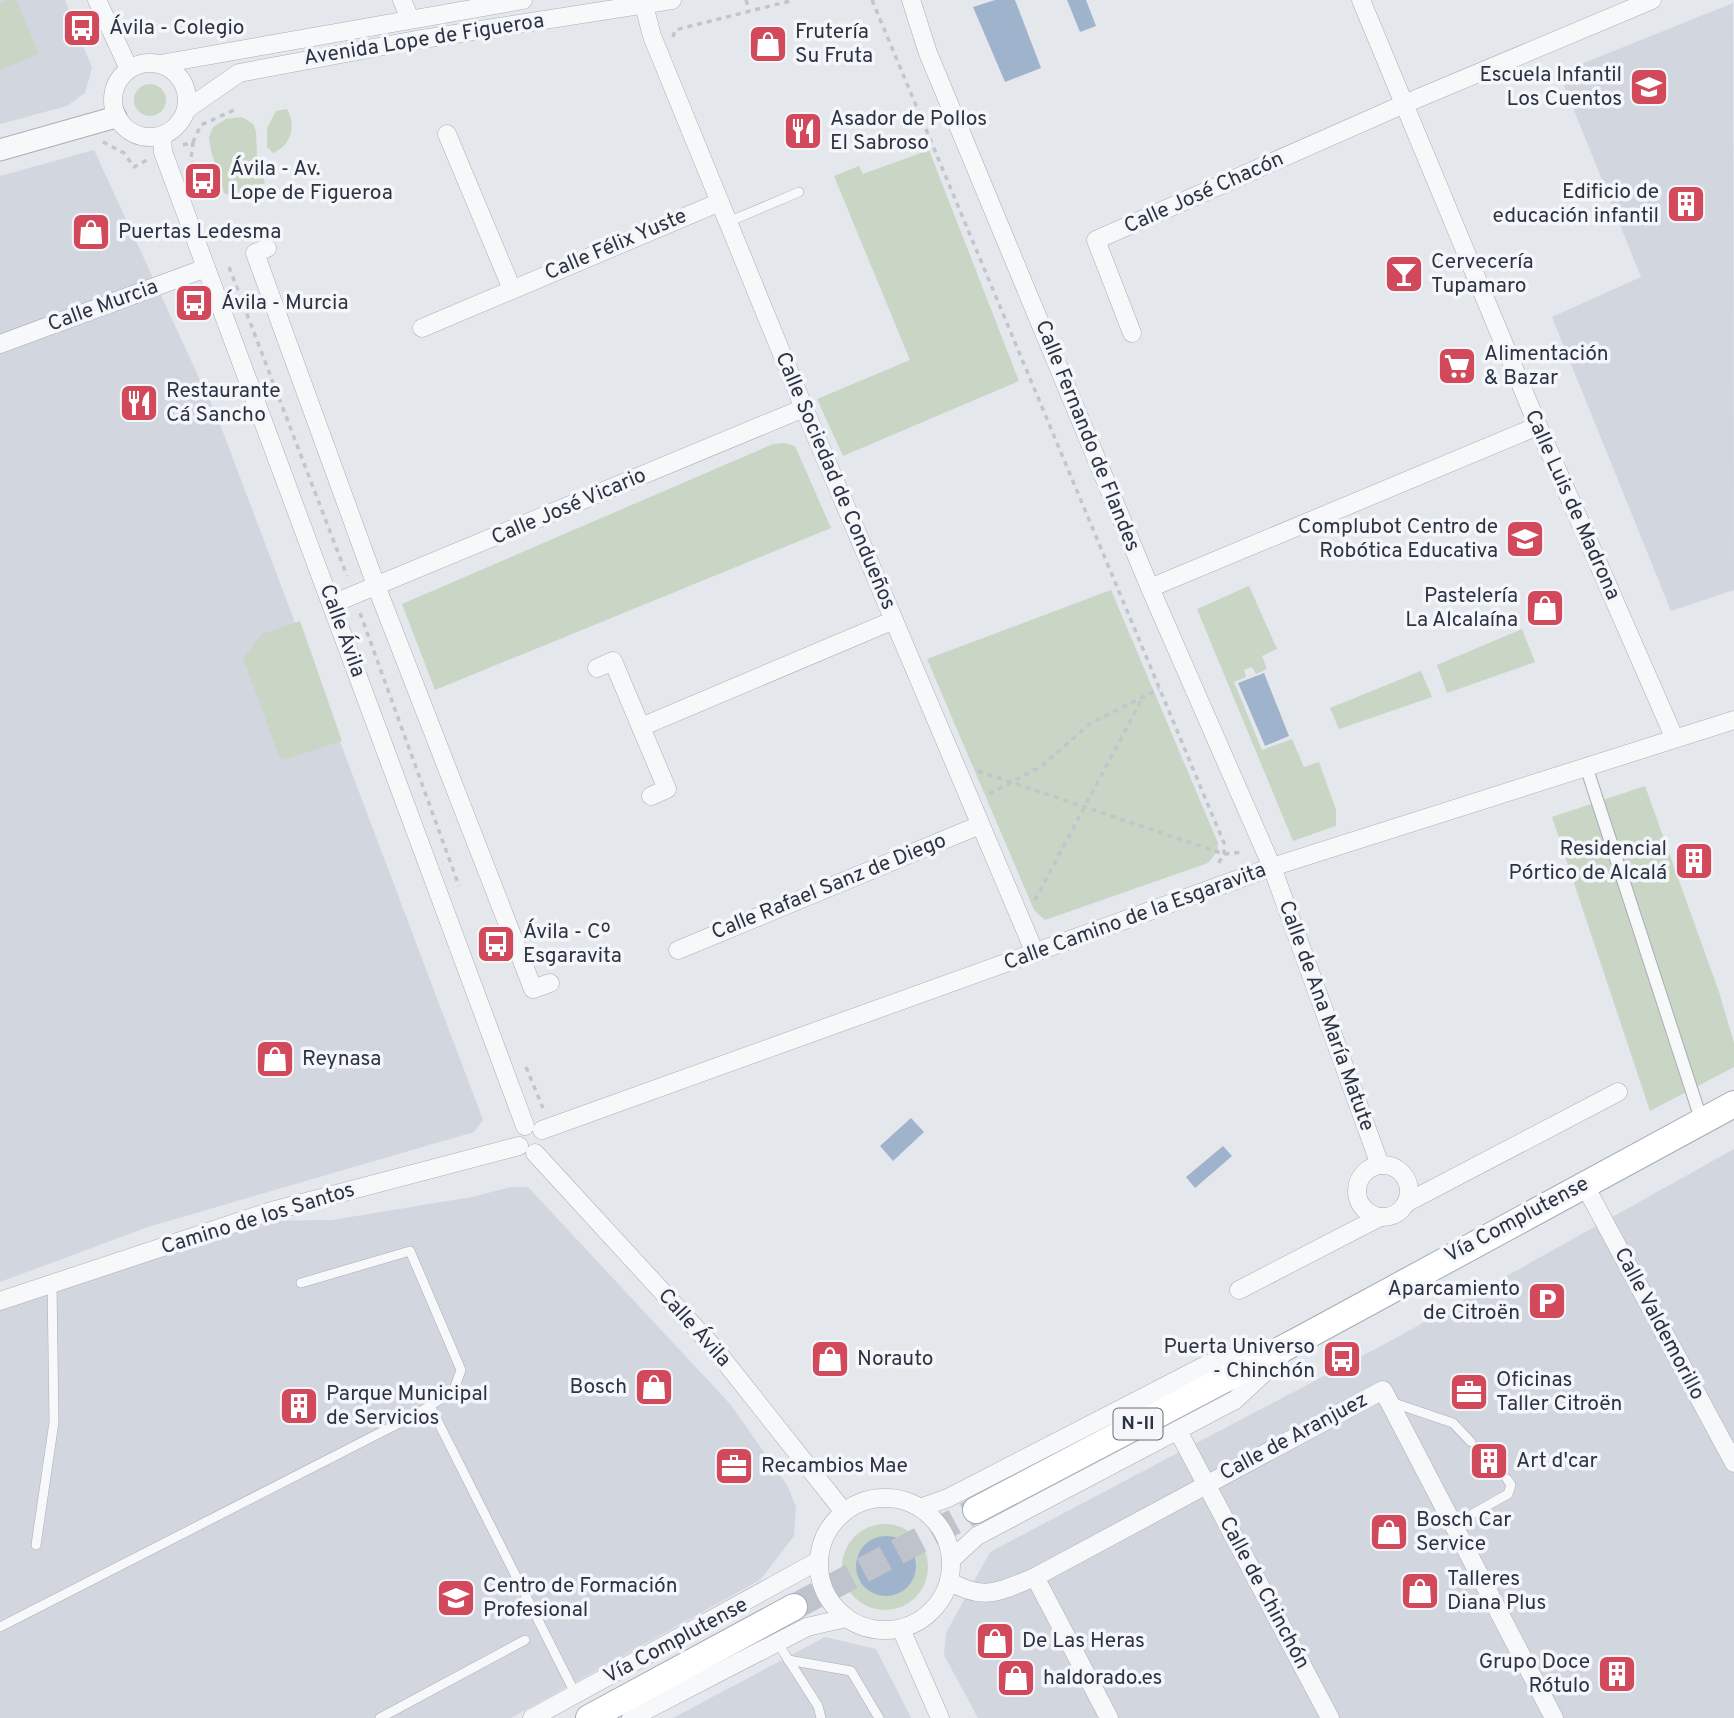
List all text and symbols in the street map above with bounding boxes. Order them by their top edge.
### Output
bus stop icon: Ávila - Colegio [61,7,103,49]
street label: Avenida Lope de Figueroa [302,8,546,72]
place label: Ávila - Colegio [109,14,245,42]
place label: Frutería Su Fruta [795,19,873,70]
shop icon: Frutería Su Fruta [747,23,789,65]
place label: Escuela Infantil Los Cuentos [1480,62,1622,113]
school or university icon: Escuela Infantil Los Cuentos [1628,66,1670,108]
place label: Asador de Pollos El Sabroso [830,106,987,157]
restaurant icon: Asador de Pollos El Sabroso [782,110,824,152]
street label: Calle José Chacón [1120,146,1288,240]
place label: Ávila - Av. Lope de Figueroa [230,155,393,207]
bus stop icon: Ávila - Av. Lope de Figueroa [182,160,224,202]
place label: Edificio de educación infantil [1493,179,1659,230]
building icon: Edificio de educación infantil [1665,183,1707,225]
street label: Calle Félix Yuste [541,203,691,287]
shop icon: Puertas Ledesma [70,211,112,253]
place label: Puertas Ledesma [118,219,281,246]
place label: Cervecería Tupamaro [1431,249,1534,300]
bar icon: Cervecería Tupamaro [1383,253,1425,295]
street label: Calle Murcia [44,274,162,338]
bus stop icon: Ávila - Murcia [173,282,215,324]
place label: Ávila - Murcia [221,289,348,317]
street label: Calle Fernando de Flandes [1028,316,1146,556]
place label: Alimentación & Bazar [1484,341,1609,392]
supermarket icon: Alimentación & Bazar [1436,345,1478,387]
street label: Calle Sociedad de Condueños [768,348,902,614]
place label: Restaurante Cá Sancho [166,378,281,429]
restaurant icon: Restaurante Cá Sancho [118,382,160,424]
street label: Calle Luis de Madrona [1518,406,1626,604]
street label: Calle José Vicario [487,462,651,552]
place label: Complubot Centro de Robótica Educativa [1298,514,1498,565]
school or university icon: Complubot Centro de Robótica Educativa [1504,518,1546,560]
street label: Calle Ávila [313,581,372,681]
place label: Pastelería La Alcalaína [1405,583,1518,634]
shop icon: Pastelería La Alcalaína [1524,587,1566,629]
street label: Calle Rafael Sanz de Diego [708,828,950,946]
place label: Residencial Pórtico de Alcalá [1508,836,1667,887]
building icon: Residencial Pórtico de Alcalá [1673,840,1715,882]
street label: Calle Camino de la Esgaravita [1000,857,1270,977]
street label: Calle de Ana María Matute [1272,897,1380,1135]
place label: Ávila - Cº Esgaravita [523,918,622,970]
bus stop icon: Ávila - Cº Esgaravita [475,923,517,965]
shop icon: Reynasa [254,1038,296,1080]
place label: Reynasa [302,1046,381,1073]
street label: Vía Complutense [1440,1171,1594,1269]
street label: Camino de los Santos [158,1177,358,1261]
street label: Calle Valdemorillo [1607,1243,1711,1405]
place label: Aparcamiento de Citroën [1387,1276,1520,1327]
parking icon: Aparcamiento de Citroën [1526,1280,1568,1322]
street label: Calle Ávila [652,1282,737,1373]
place label: Puerta Universo - Chinchón [1164,1334,1315,1385]
shop icon: Norauto [809,1338,851,1380]
bus stop icon: Puerta Universo - Chinchón [1321,1338,1363,1380]
place label: Norauto [857,1346,934,1373]
shop icon: Bosch [633,1366,675,1408]
place label: Oficinas Taller Citroën [1496,1367,1622,1418]
office icon: Oficinas Taller Citroën [1448,1371,1490,1413]
place label: Bosch [570,1374,627,1401]
place label: Parque Municipal de Servicios [326,1381,488,1432]
building icon: Parque Municipal de Servicios [278,1385,320,1427]
street label: Calle de Aranjuez [1215,1387,1373,1487]
road number: N-II [1114,1408,1162,1440]
building icon: Art d'car [1468,1440,1510,1482]
office icon: Recambios Mae [713,1445,755,1487]
place label: Art d'car [1516,1448,1598,1475]
place label: Recambios Mae [761,1453,908,1480]
place label: Bosch Car Service [1416,1507,1511,1558]
shop icon: Bosch Car Service [1368,1511,1410,1553]
street label: Calle de Chinchón [1212,1512,1316,1674]
place label: Talleres Diana Plus [1447,1566,1546,1617]
shop icon: Talleres Diana Plus [1399,1570,1441,1612]
place label: Centro de Formación Profesional [483,1573,678,1624]
school or university icon: Centro de Formación Profesional [435,1577,477,1619]
street label: Vía Complutense [599,1592,753,1690]
shop icon: De Las Heras [974,1620,1016,1662]
place label: De Las Heras [1022,1628,1145,1655]
place label: Grupo Doce Rótulo [1479,1649,1590,1700]
building icon: Grupo Doce Rótulo [1596,1653,1638,1695]
shop icon: haldorado.es [995,1657,1037,1699]
place label: haldorado.es [1043,1665,1162,1692]

